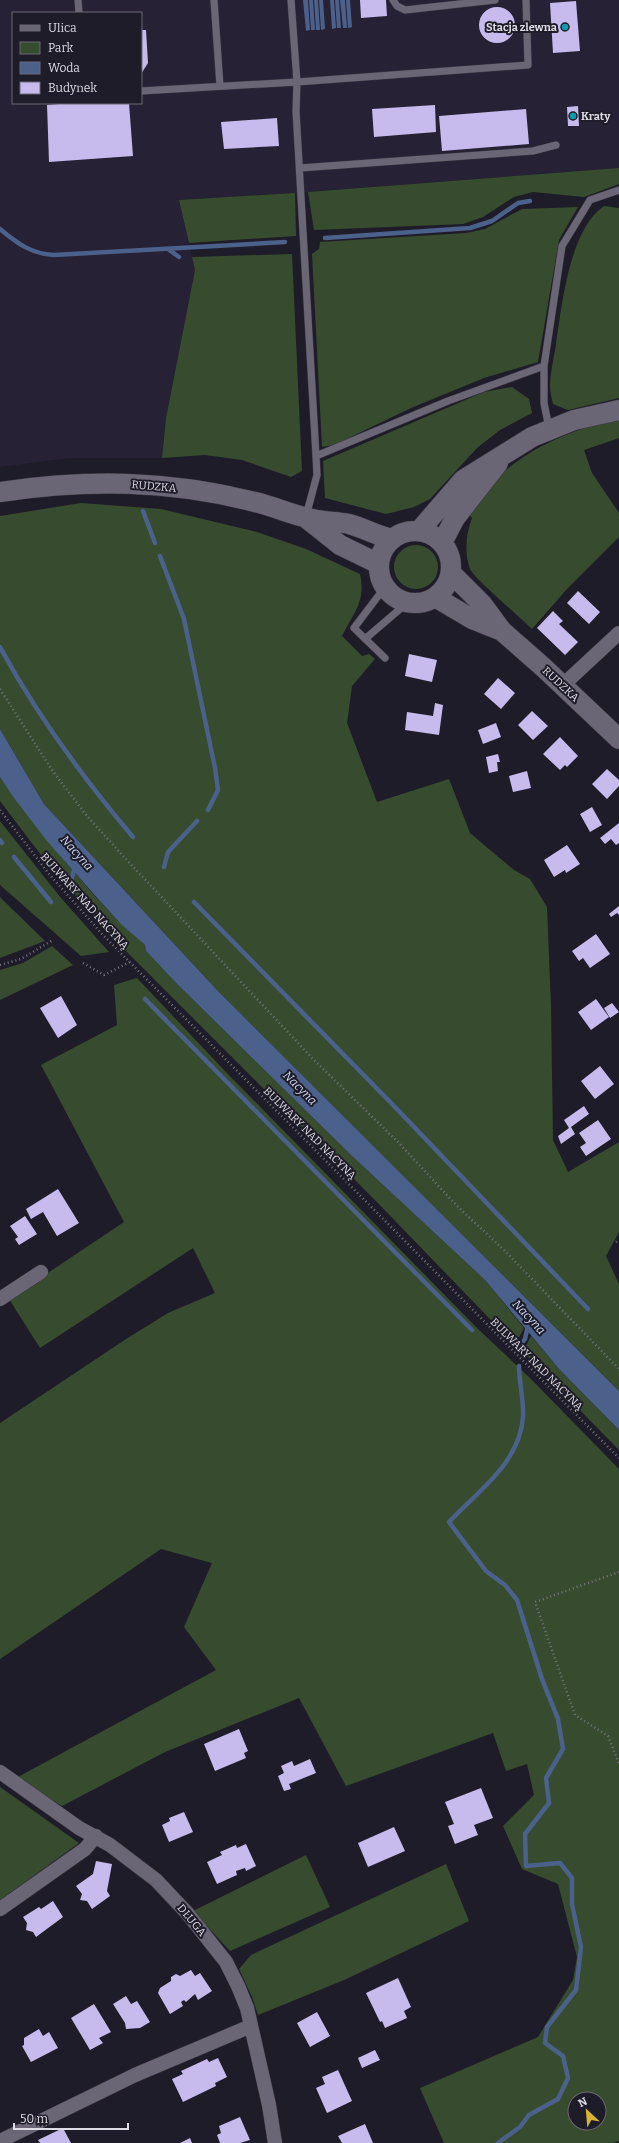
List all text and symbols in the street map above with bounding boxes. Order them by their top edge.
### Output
legend [12,12,142,104]
text: Ulica [48,21,77,35]
place label: Stacja zlewna [486,21,558,34]
marker: Stacja zlewna [560,22,570,32]
text: Park [48,41,74,55]
text: Woda [48,61,80,75]
text: Budynek [48,81,97,95]
place label: Kraty [581,110,611,123]
marker: Kraty [568,111,578,121]
street label: RUDZKA [131,478,177,495]
street label: RUDZKA [540,664,582,705]
water label: Nacyna [58,833,96,873]
street label: BULWARY NAD NACYNĄ [38,850,132,953]
water label: Nacyna [280,1068,320,1108]
street label: BULWARY NAD NACYNĄ [261,1084,359,1183]
water label: Nacyna [510,1297,548,1337]
street label: BULWARY NAD NACYNĄ [488,1315,586,1414]
street label: DŁUGA [175,1902,209,1939]
north arrow [567,2091,607,2131]
text: N [576,2095,590,2110]
scale bar [14,2105,128,2131]
text: 50 m [20,2112,49,2126]

